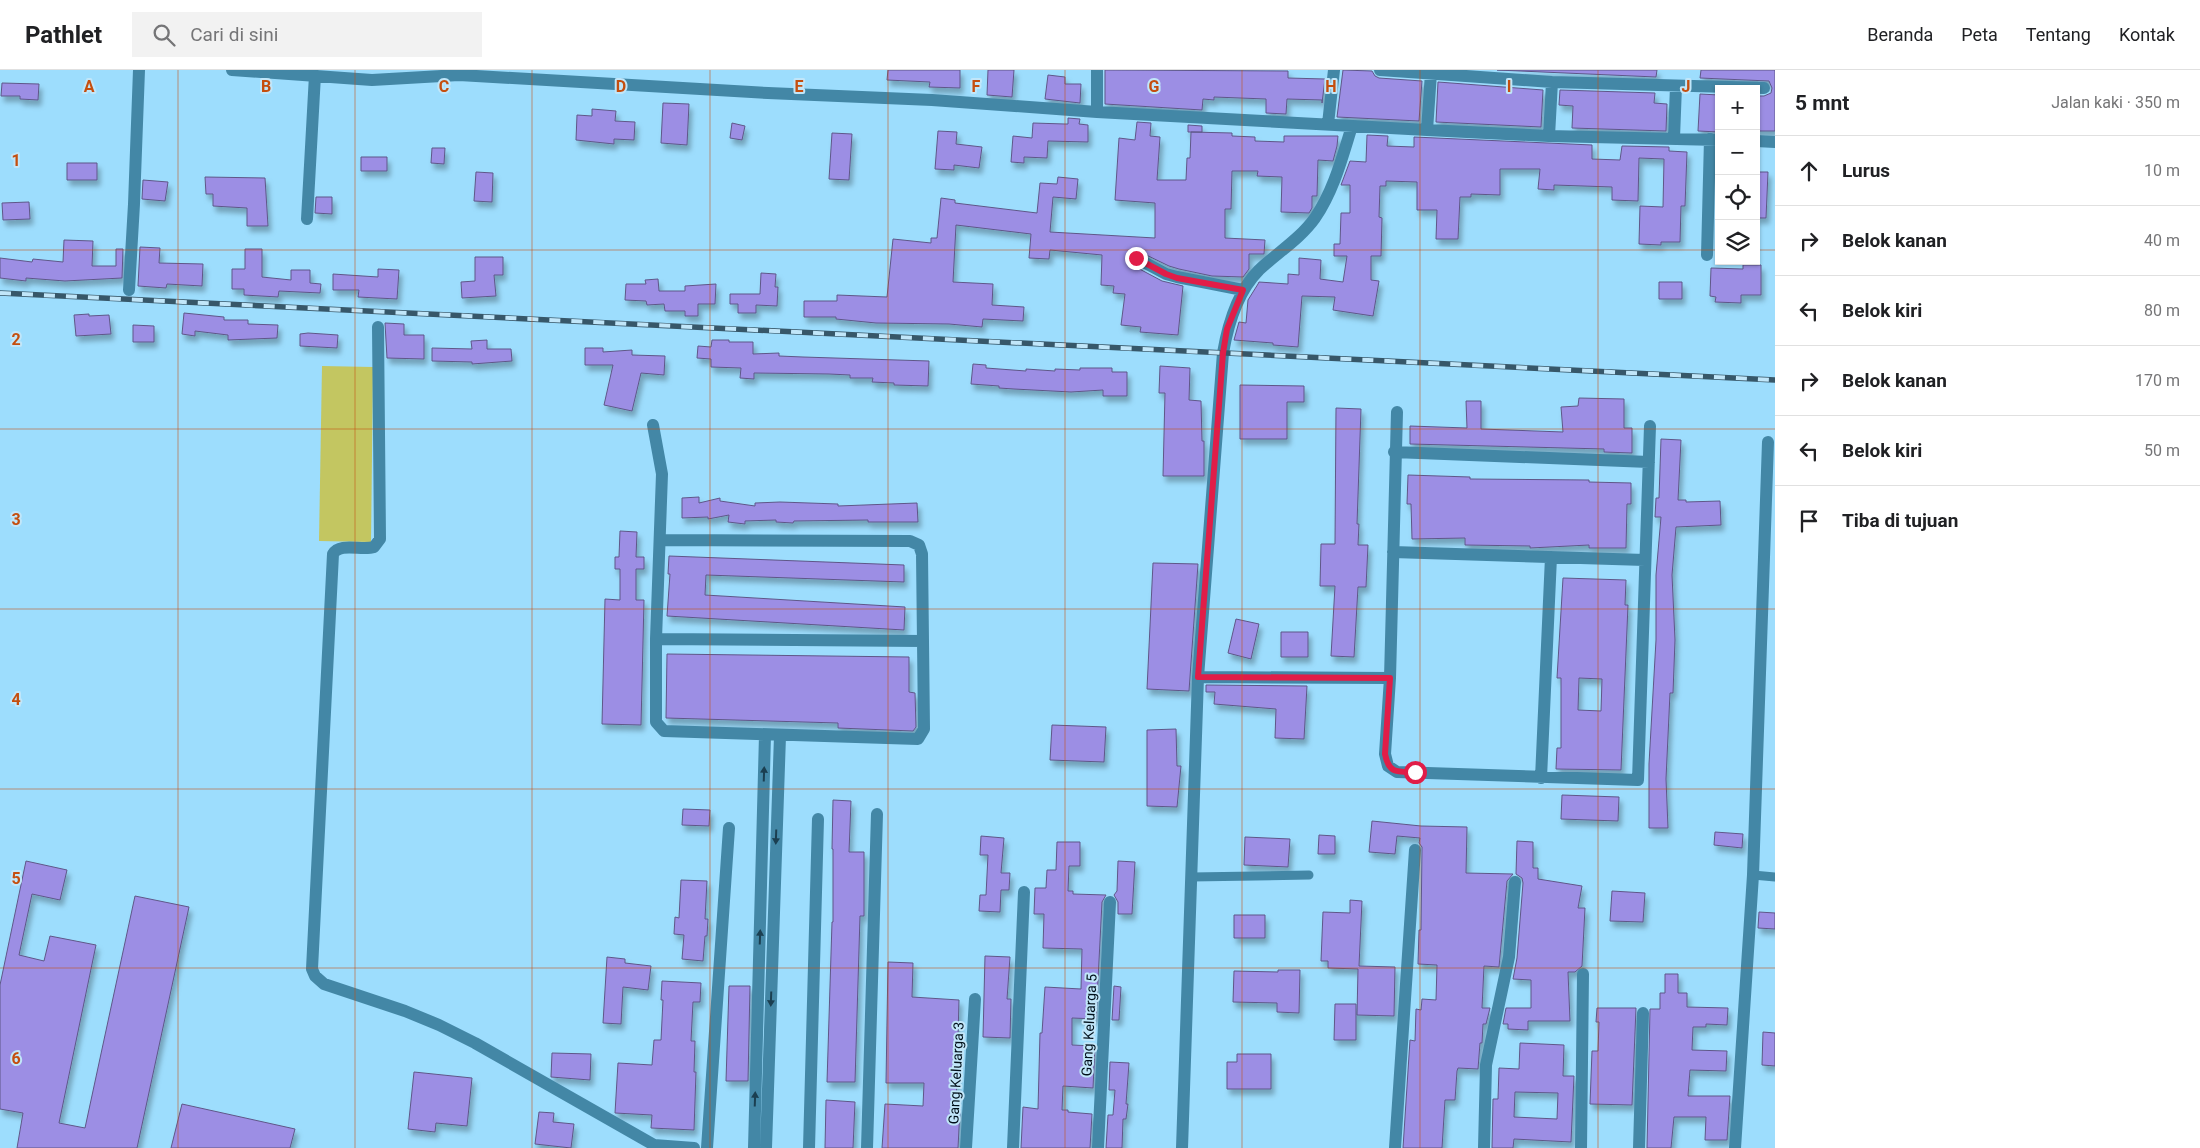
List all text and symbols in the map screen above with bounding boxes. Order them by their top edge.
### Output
search box [132,12,482,57]
text: Pathlet [25,21,102,49]
icon: search [150,21,178,49]
text: Cari di sini [190,23,278,46]
text: Beranda [1867,24,1933,45]
text: Peta [1961,24,1998,45]
text: Tentang [2026,24,2091,45]
text: Kontak [2119,24,2175,45]
text: A [84,77,95,96]
text: B [261,77,271,96]
text: C [439,77,449,96]
text: D [616,77,626,96]
text: E [795,77,804,96]
text: F [972,77,981,96]
text: G [1149,77,1160,96]
text: H [1325,77,1337,96]
text: I [1507,77,1511,96]
text: J [1682,77,1690,96]
map controls [1715,85,1760,265]
button: + [1715,85,1760,130]
text: 5 mnt [1795,91,1849,115]
text: Jalan kaki · 350 m [2051,93,2180,112]
button: − [1715,130,1760,175]
text: 1 [11,151,21,170]
icon: ahead [1795,157,1823,185]
text: Lurus [1842,159,1890,182]
text: 10 m [2144,161,2180,180]
button: locate [1715,175,1760,220]
button: layers [1715,220,1760,265]
icon: right [1795,227,1823,255]
text: Belok kanan [1842,229,1947,252]
text: 40 m [2144,231,2180,250]
route end [1125,247,1148,270]
icon: left [1795,297,1823,325]
text: Belok kiri [1842,299,1922,322]
text: 80 m [2144,301,2180,320]
text: 2 [11,330,21,349]
icon: right [1795,367,1823,395]
text: Belok kanan [1842,369,1947,392]
text: 170 m [2135,371,2180,390]
icon: left [1795,437,1823,465]
text: Belok kiri [1842,439,1922,462]
text: 50 m [2144,441,2180,460]
icon: arrive [1795,507,1823,535]
text: Tiba di tujuan [1842,509,1958,532]
text: 3 [11,510,21,529]
text: 4 [11,690,21,709]
route start [1404,761,1427,784]
one-way arrow [760,766,768,782]
one-way arrow [772,829,780,845]
text: 5 [11,869,21,888]
one-way arrow [756,929,764,945]
street label: Gang Keluarga 5 [1078,973,1100,1077]
one-way arrow [767,992,775,1008]
street label: Gang Keluarga 3 [945,1021,967,1125]
text: 6 [11,1049,21,1068]
one-way arrow [751,1091,759,1107]

